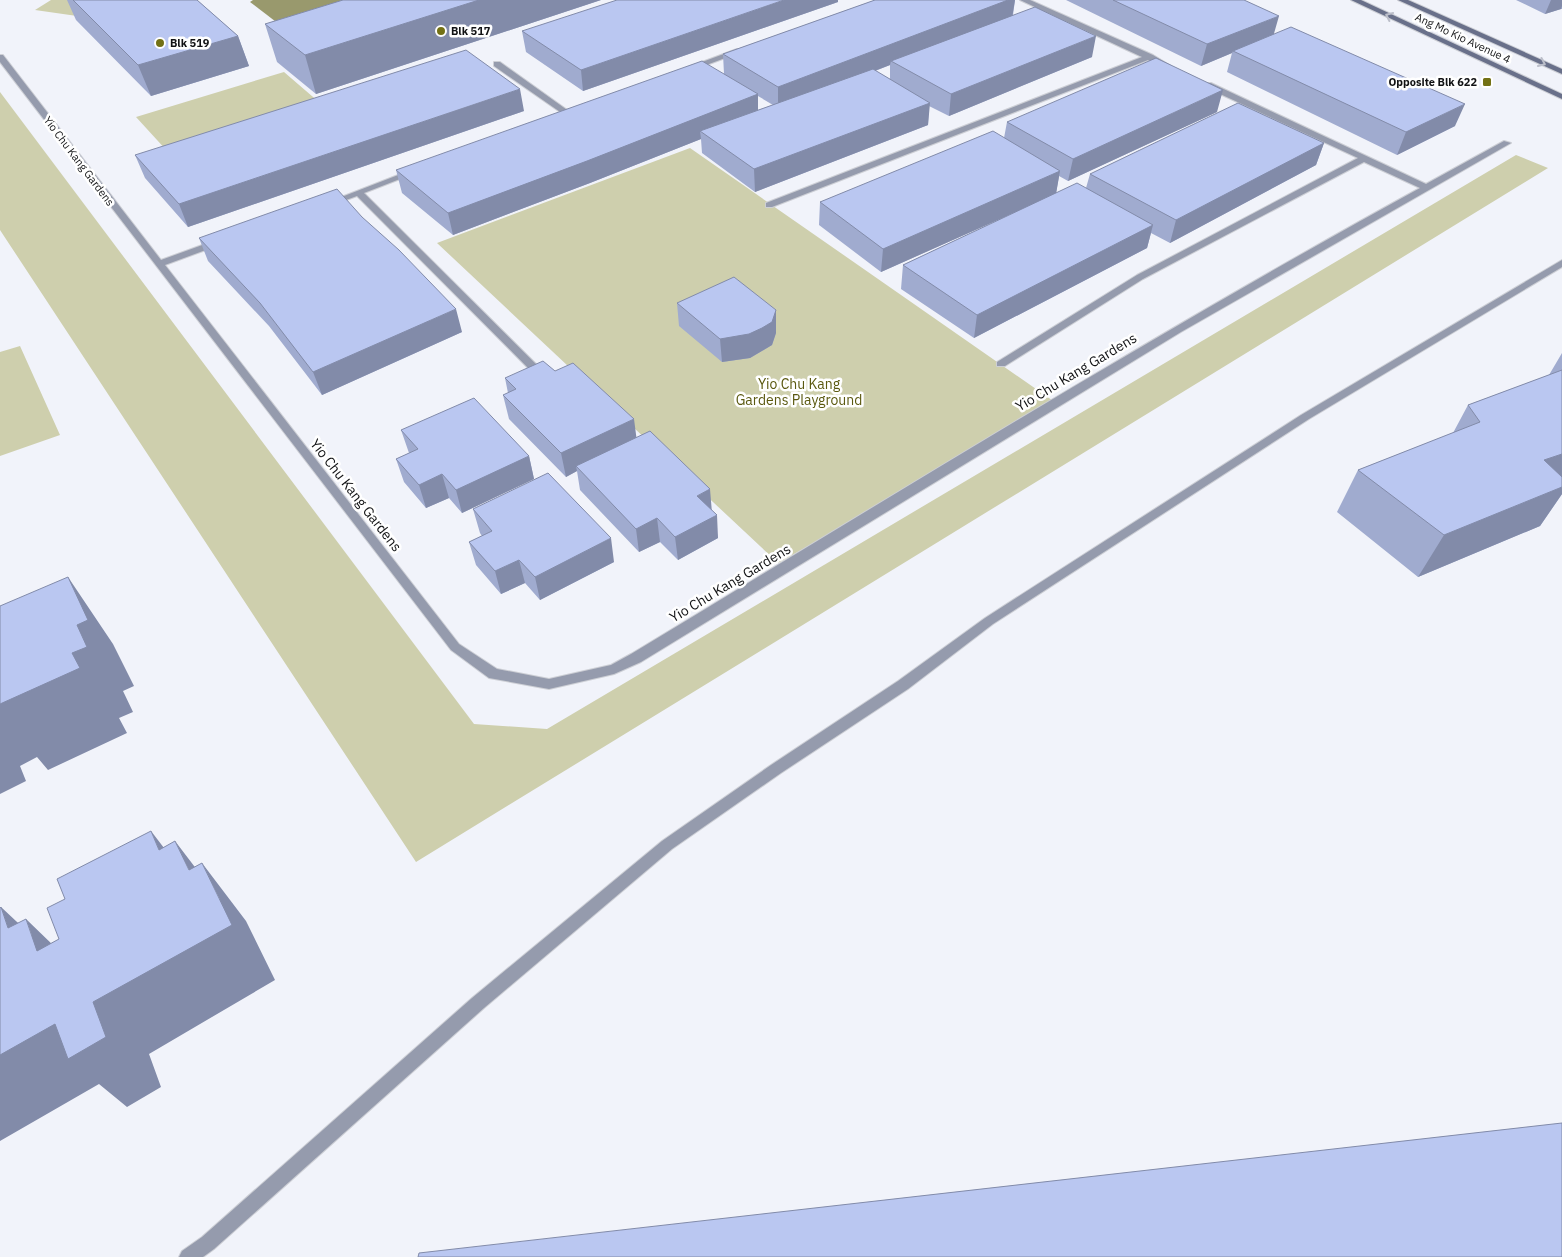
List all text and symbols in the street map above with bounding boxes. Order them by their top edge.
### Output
street label: Ang Mo Kio Avenue 4 [1413,10,1513,66]
one-way arrow [1386,12,1395,22]
place label: Blk 517 [451,24,491,38]
marker: Blk 517 [435,25,447,37]
place label: Blk 519 [170,36,210,50]
marker: Blk 519 [154,37,166,49]
one-way arrow [1537,56,1546,67]
place label: Opposite Blk 622 [1389,75,1477,89]
marker: Opposite Blk 622 [1481,76,1493,88]
street label: Yio Chu Kang Gardens [41,113,117,209]
street label: Yio Chu Kang Gardens [1012,329,1140,415]
park label: Yio Chu Kang Gardens Playground [736,375,862,409]
street label: Yio Chu Kang Gardens [306,435,406,555]
street label: Yio Chu Kang Gardens [666,540,794,626]

